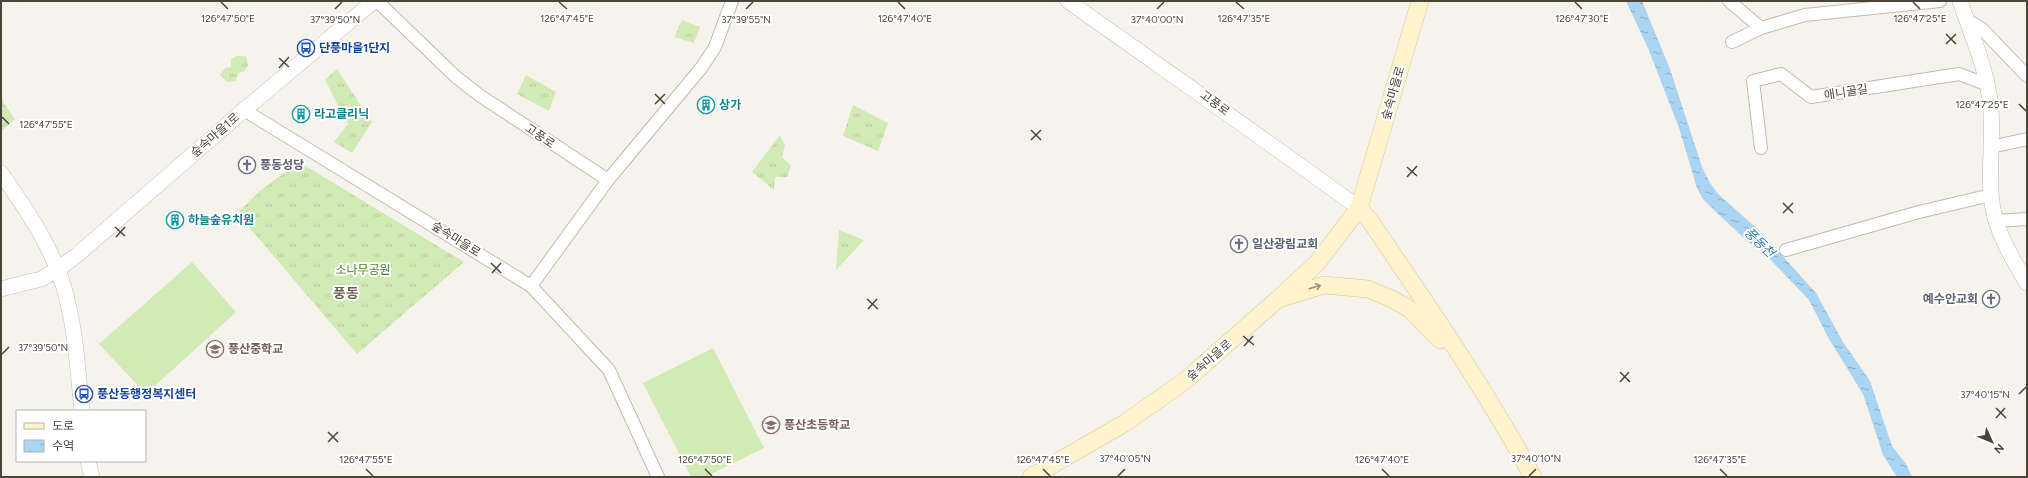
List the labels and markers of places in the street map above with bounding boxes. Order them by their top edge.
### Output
bus stop icon: 단풍마을1단지 [296,38,316,58]
place label: 단풍마을1단지 [319,41,390,55]
building icon: 상가 [696,95,716,115]
place label: 상가 [719,98,741,112]
building icon: 라고클리닉 [291,104,311,124]
place label: 라고클리닉 [314,107,369,121]
church icon: 풍동성당 [237,155,257,175]
place label: 풍동성당 [260,158,304,172]
building icon: 하늘숲유치원 [165,210,185,230]
place label: 하늘숲유치원 [188,213,254,227]
church icon: 일산광림교회 [1229,234,1249,254]
place label: 일산광림교회 [1252,237,1318,251]
church icon: 예수안교회 [1981,289,2001,309]
place label: 예수안교회 [1923,292,1978,306]
school or university icon: 풍산중학교 [205,339,225,359]
place label: 풍산중학교 [228,342,283,356]
bus stop icon: 풍산동행정복지센터 [74,384,94,404]
place label: 풍산동행정복지센터 [97,387,196,401]
school or university icon: 풍산초등학교 [761,415,781,435]
place label: 풍산초등학교 [784,418,850,432]

